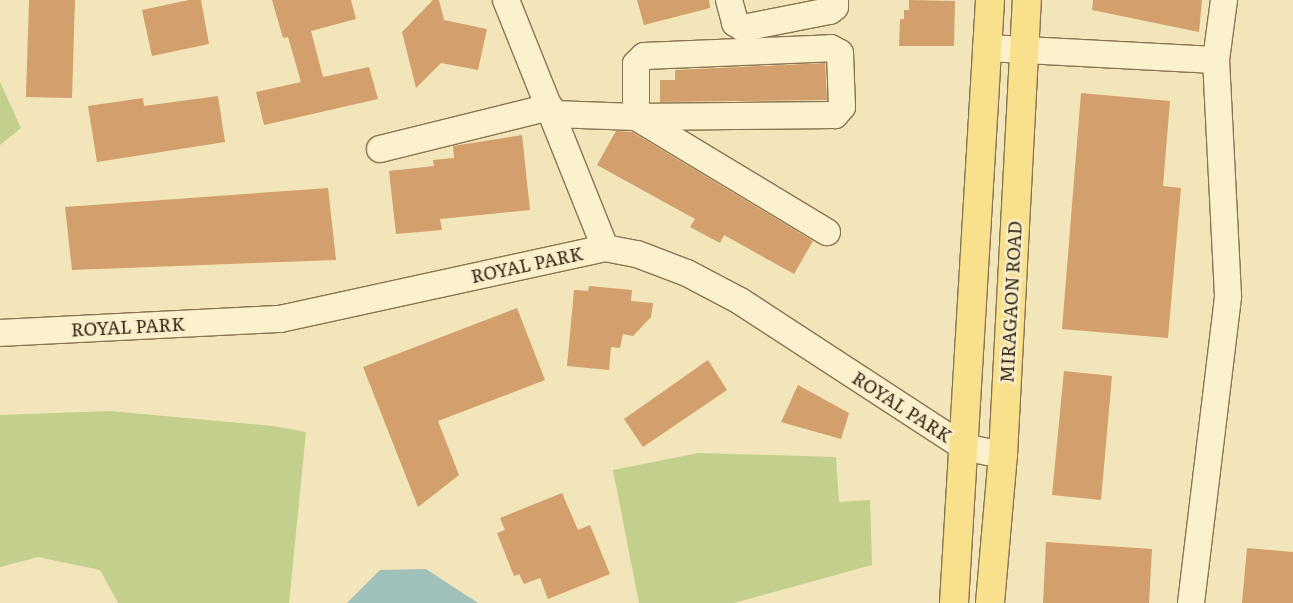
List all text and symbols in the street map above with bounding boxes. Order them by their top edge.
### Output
street label: MIRAGAON ROAD [996,220,1026,384]
street label: ROYAL PARK [469,243,585,287]
street label: ROYAL PARK [71,313,185,341]
street label: ROYAL PARK [848,367,956,447]

